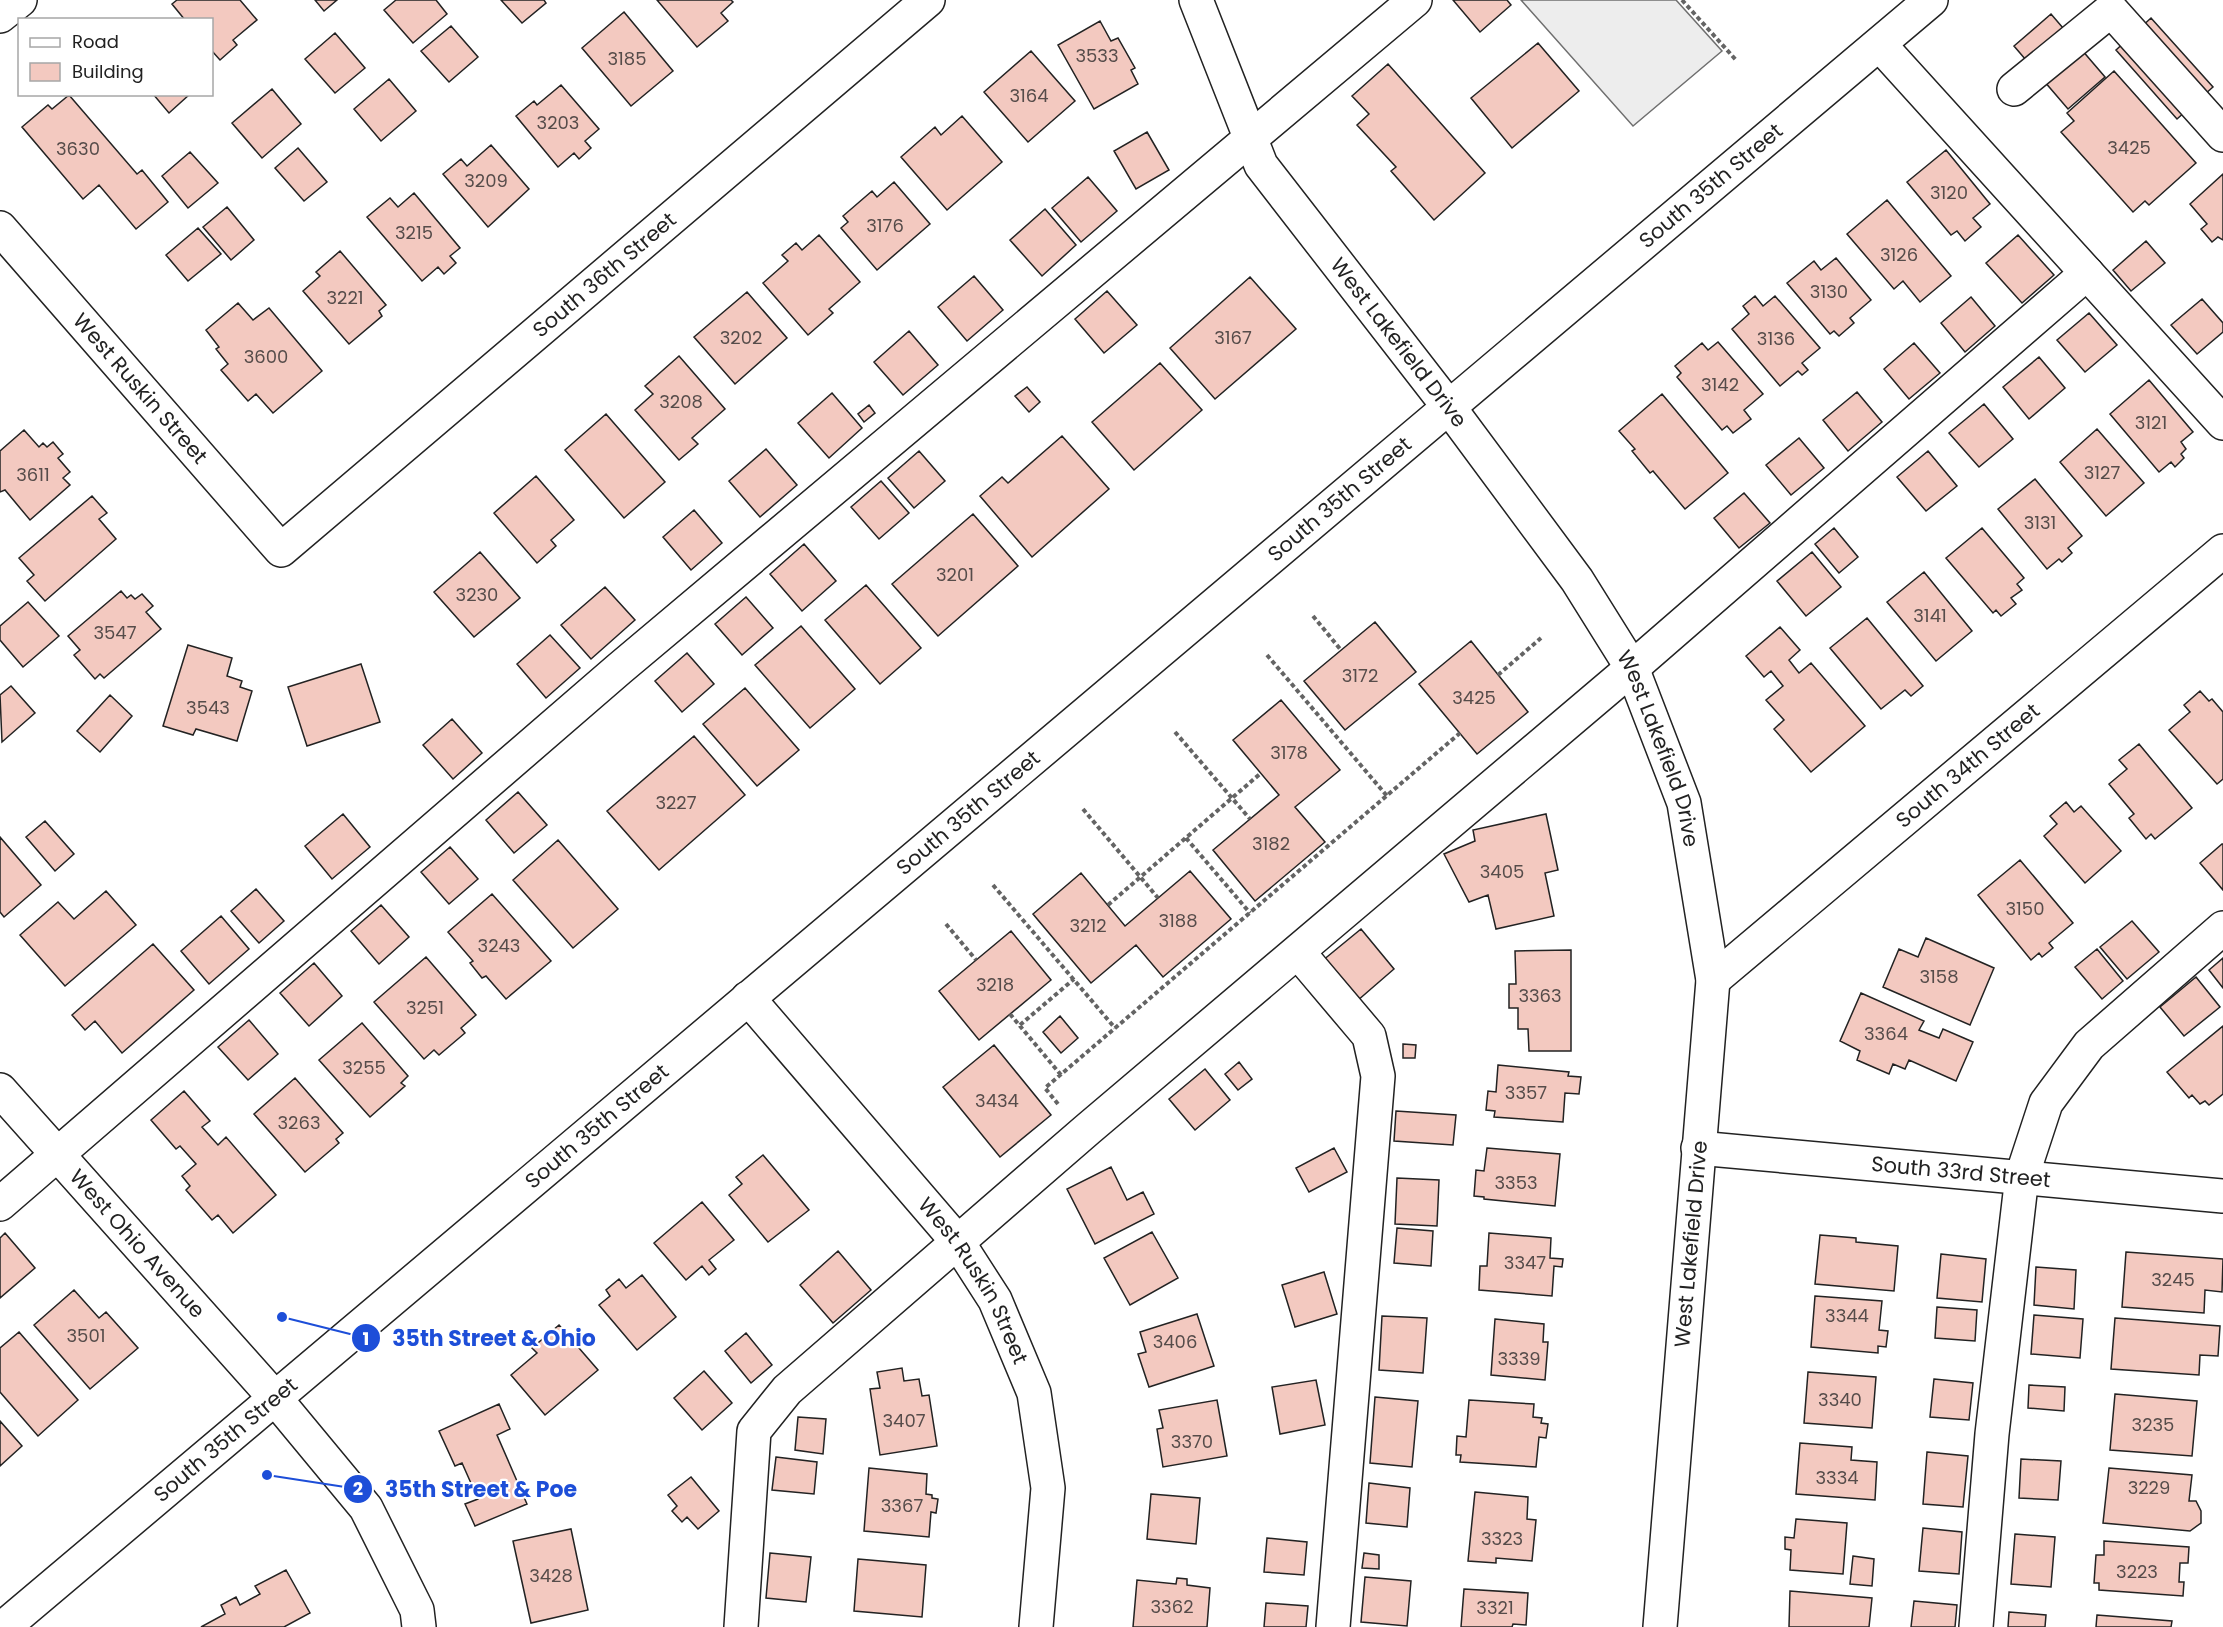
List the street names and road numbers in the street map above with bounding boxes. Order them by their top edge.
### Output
street label: South 35th Street [1633,116,1789,254]
street label: South 36th Street [526,205,682,344]
street label: West Lakefield Drive [1324,251,1474,433]
street label: West Ruskin Street [67,306,214,470]
street label: South 35th Street [1261,430,1417,568]
street label: West Lakefield Drive [1610,644,1706,849]
street label: South 34th Street [1889,696,2046,834]
street label: South 35th Street [890,743,1046,882]
street label: South 35th Street [519,1057,675,1195]
street label: West Lakefield Drive [1667,1139,1714,1349]
street label: South 33rd Street [1870,1149,2052,1194]
street label: West Ohio Avenue [63,1162,212,1324]
street label: West Ruskin Street [912,1191,1035,1368]
street label: South 35th Street [147,1370,303,1509]

